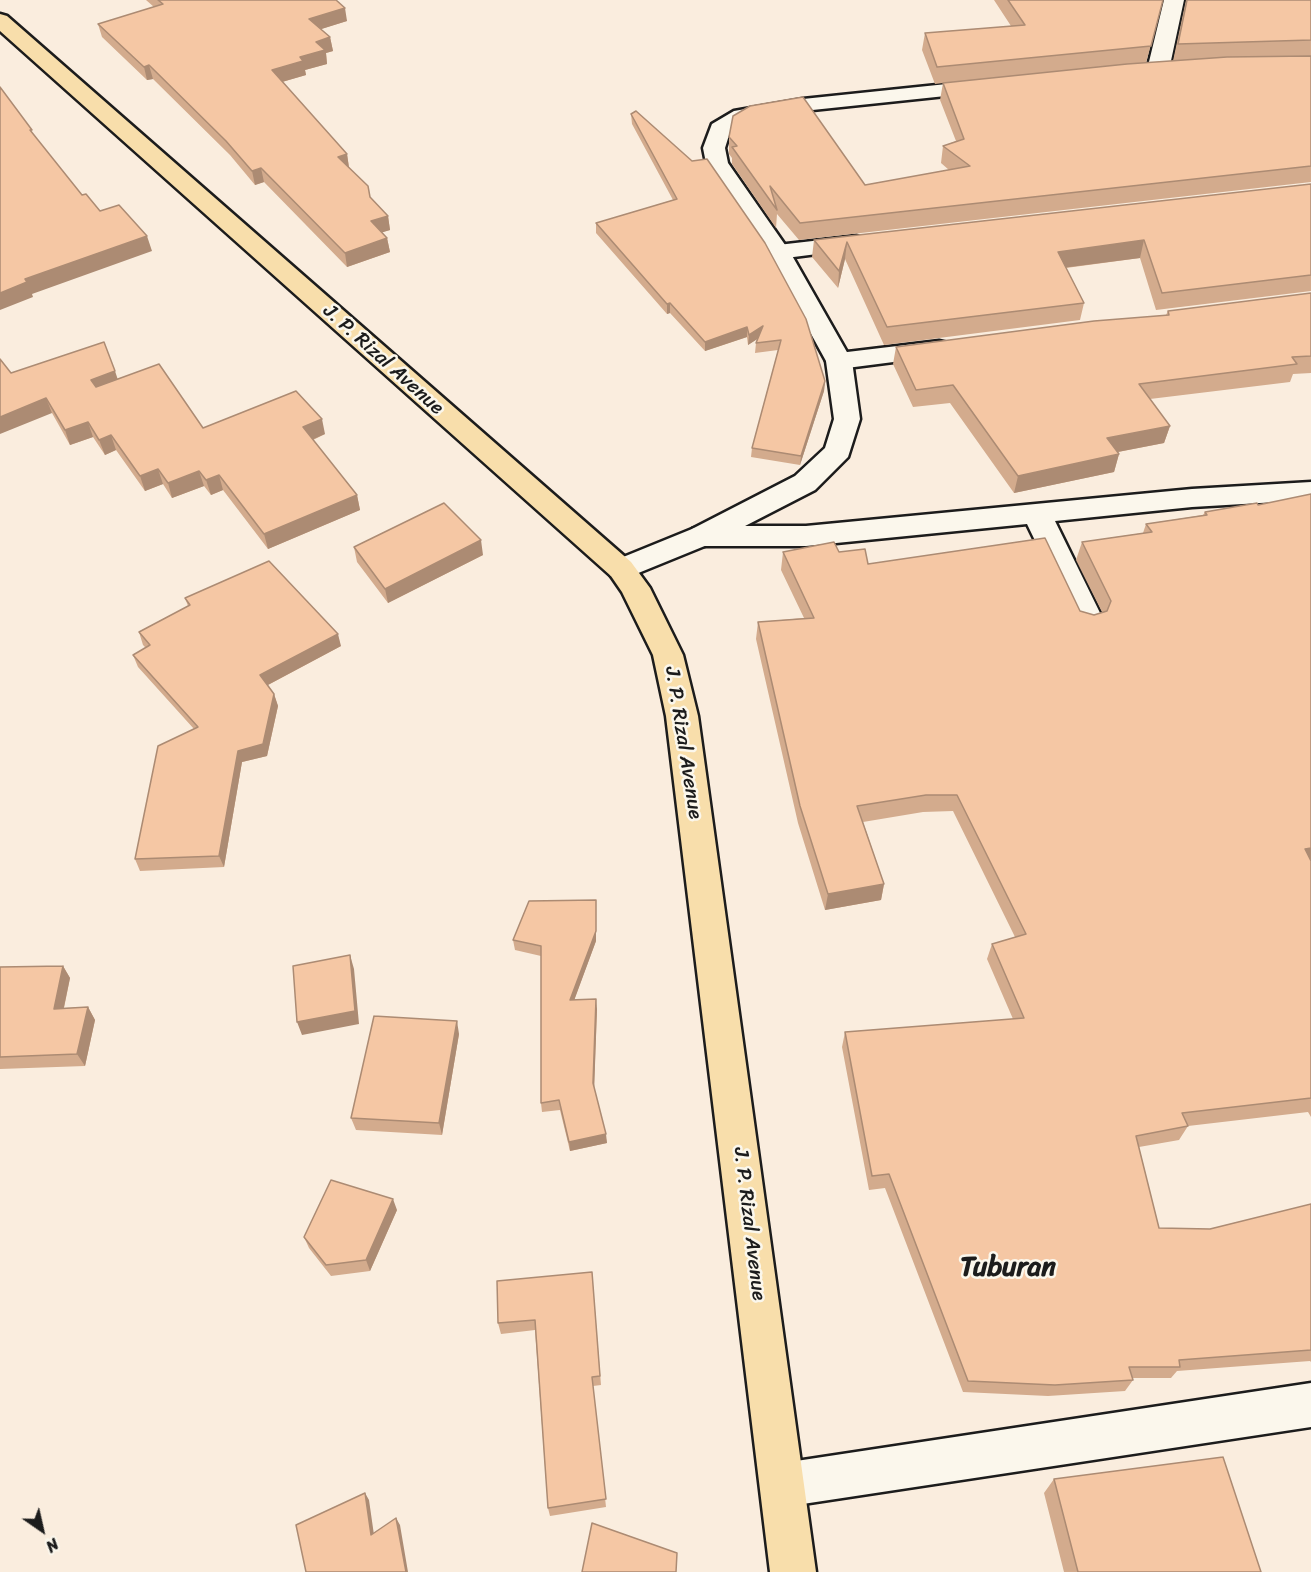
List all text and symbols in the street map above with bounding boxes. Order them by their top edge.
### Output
street label: J. P. Rizal Avenue [318,300,448,420]
street label: J. P. Rizal Avenue [659,665,707,821]
street label: J. P. Rizal Avenue [728,1146,770,1302]
district label: Tuburan [960,1252,1056,1284]
north arrow [12,1500,72,1560]
text: N [40,1530,65,1560]

